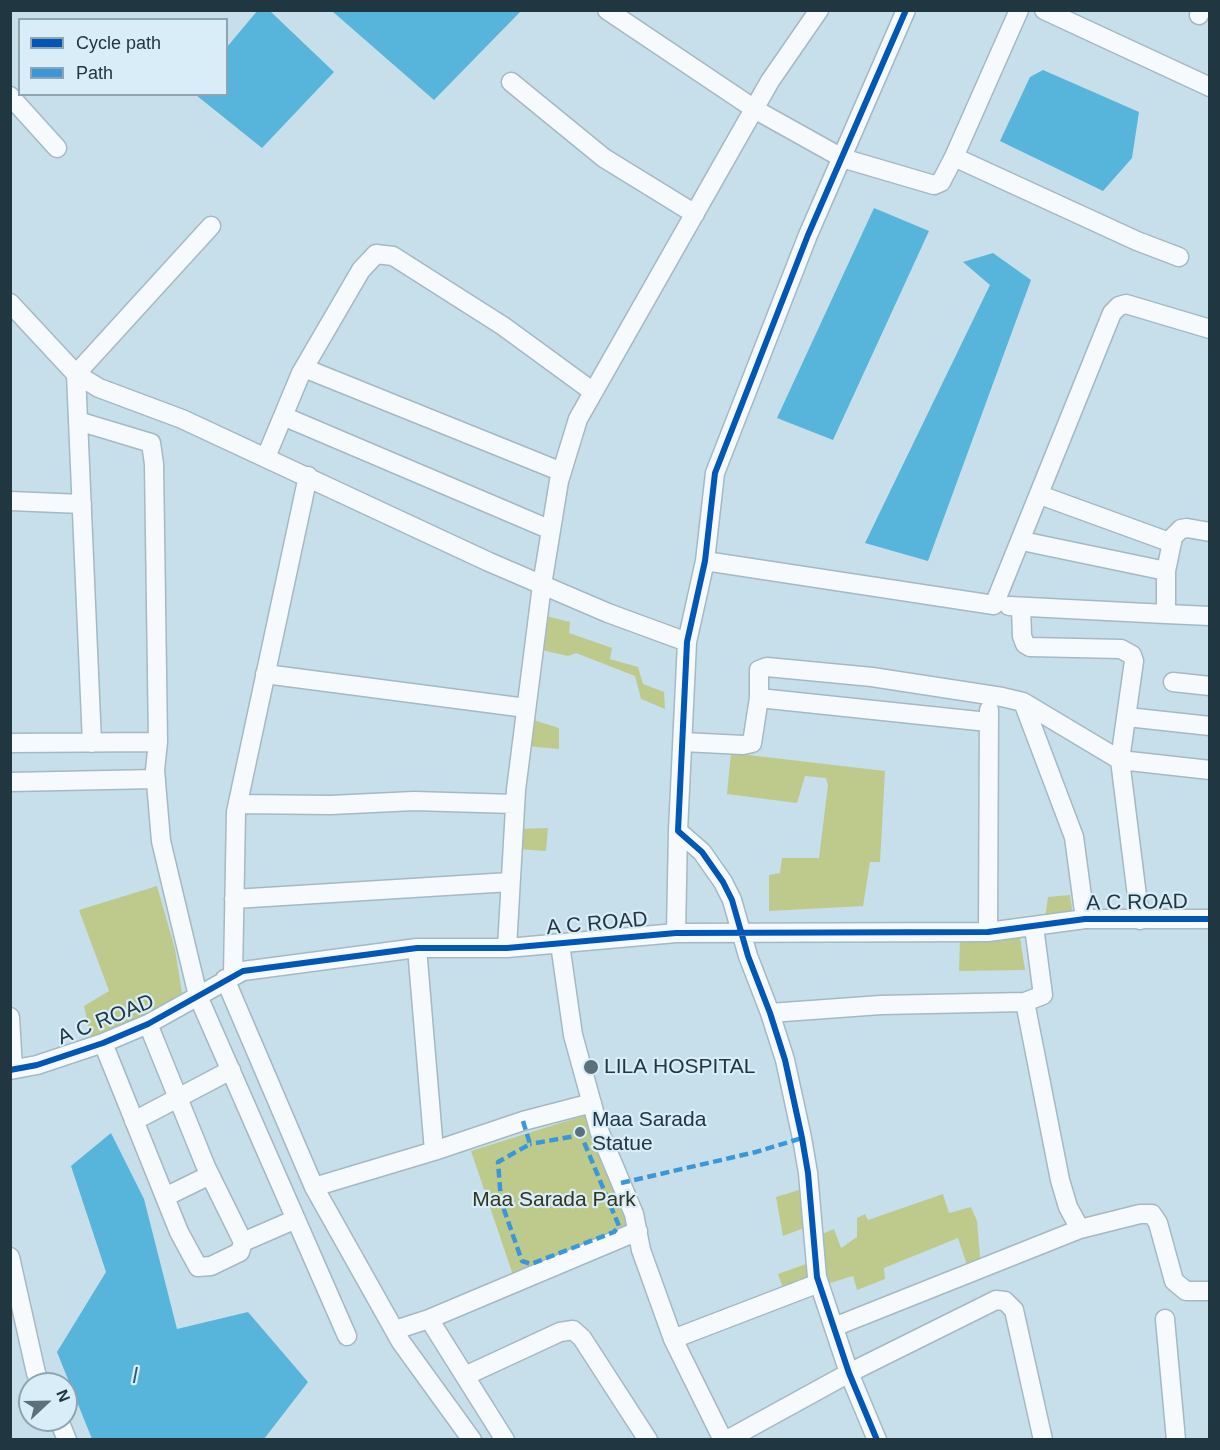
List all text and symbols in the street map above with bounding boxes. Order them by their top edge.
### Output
legend [18,18,228,96]
text: Cycle path [76,33,161,53]
text: Path [76,63,113,83]
street label: A C ROAD [1086,890,1188,916]
street label: A C ROAD [545,907,649,941]
street label: A C ROAD [54,989,158,1051]
place label: LILA HOSPITAL [604,1054,755,1080]
marker: LILA HOSPITAL [582,1058,600,1076]
place label: Maa Sarada Statue [592,1107,706,1157]
marker: Maa Sarada Statue [573,1125,587,1139]
park label: Maa Sarada Park [472,1187,636,1213]
water label: l [133,1364,137,1390]
north arrow [18,1372,78,1432]
text: N [53,1387,73,1404]

